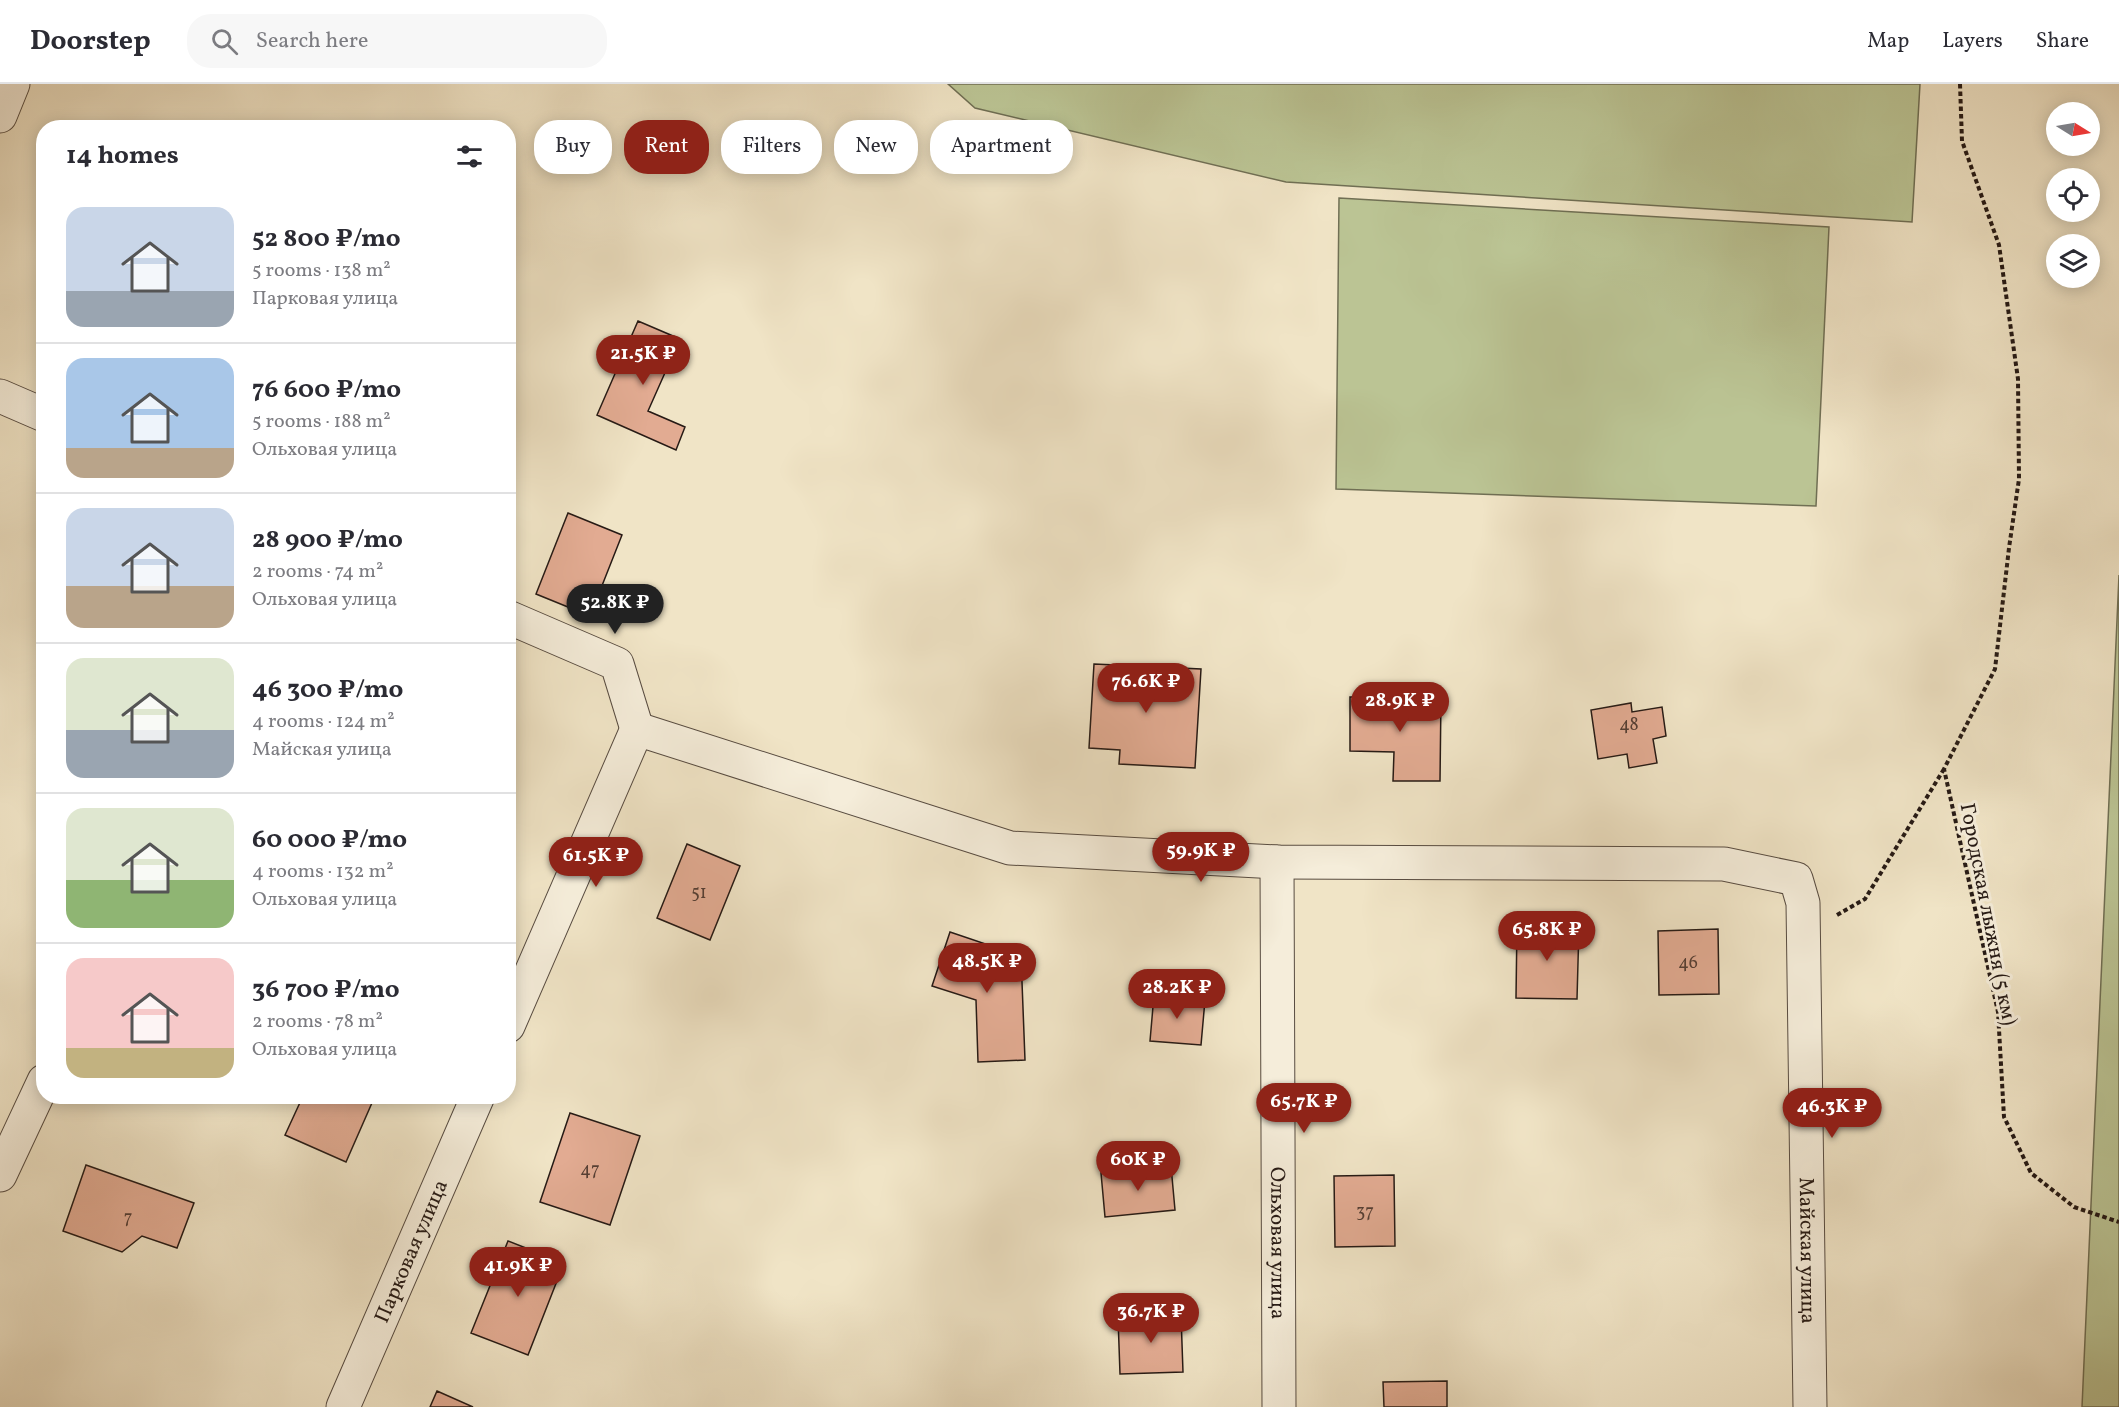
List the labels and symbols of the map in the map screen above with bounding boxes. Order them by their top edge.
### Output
north arrow [2046,102,2100,156]
pin: 21.5K ₽ [588,335,698,386]
pin: 52.8K ₽ [560,584,670,635]
pin: 76.6K ₽ [1091,663,1201,714]
pin: 28.9K ₽ [1345,682,1455,733]
house number: 48 [1619,713,1639,738]
street label: Городская лыжня (5 км) [1952,801,2023,1028]
pin: 59.9K ₽ [1146,832,1256,883]
pin: 61.5K ₽ [541,837,651,888]
house number: 51 [691,881,707,906]
pin: 65.8K ₽ [1492,911,1602,962]
pin: 48.5K ₽ [932,943,1042,994]
house number: 46 [1678,951,1698,976]
pin: 28.2K ₽ [1122,969,1232,1020]
pin: 65.7K ₽ [1249,1083,1359,1134]
pin: 46.3K ₽ [1777,1088,1887,1139]
pin: 60K ₽ [1096,1141,1180,1192]
house number: 47 [580,1158,600,1183]
street label: Ольховая улица [1262,1167,1292,1319]
street label: Парковая улица [368,1175,456,1328]
street label: Майская улица [1791,1177,1822,1324]
house number: 37 [1356,1200,1374,1225]
house number: 7 [124,1206,132,1231]
pin: 41.9K ₽ [463,1247,573,1298]
pin: 36.7K ₽ [1096,1293,1206,1344]

